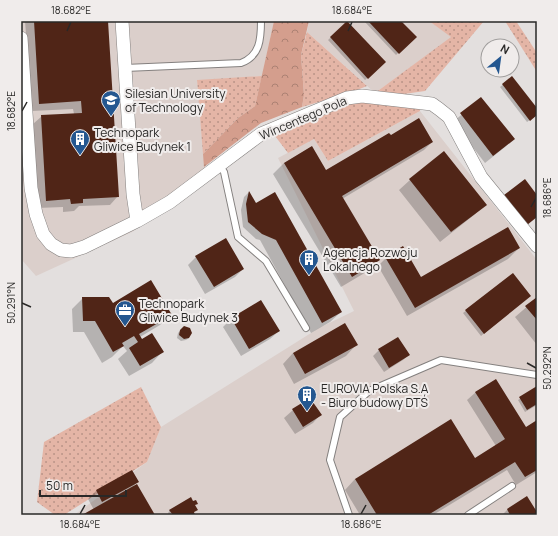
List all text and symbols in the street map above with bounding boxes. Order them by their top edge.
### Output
text: 18.682°E [51,3,91,17]
text: 18.684°E [332,3,372,17]
north arrow [480,38,520,78]
text: N [498,40,512,57]
place label: Silesian University of Technology [125,85,226,116]
school or university icon: Silesian University of Technology [100,89,122,117]
text: 18.682°E [4,91,18,131]
street label: Wincentego Pola [257,92,349,144]
place label: Technopark Gliwice Budynek 1 [94,124,191,155]
building icon: Technopark Gliwice Budynek 1 [69,128,91,156]
text: 18.686°E [540,177,554,218]
place label: Agencja Rozwoju Lokalnego [323,244,417,275]
building icon: Agencja Rozwoju Lokalnego [298,248,320,276]
text: 50.291°N [4,282,18,324]
place label: Technopark Gliwice Budynek 3 [139,295,238,326]
office icon: Technopark Gliwice Budynek 3 [114,299,136,327]
text: 50.292°N [540,346,554,390]
place label: EUROVIA Polska S.A - Biuro budowy DTŚ [321,380,429,411]
building icon: EUROVIA Polska S.A - Biuro budowy DTŚ [296,384,318,412]
scale bar [40,472,126,498]
text: 50 m [46,477,73,494]
text: 18.684°E [60,517,100,531]
text: 18.686°E [341,517,382,531]

